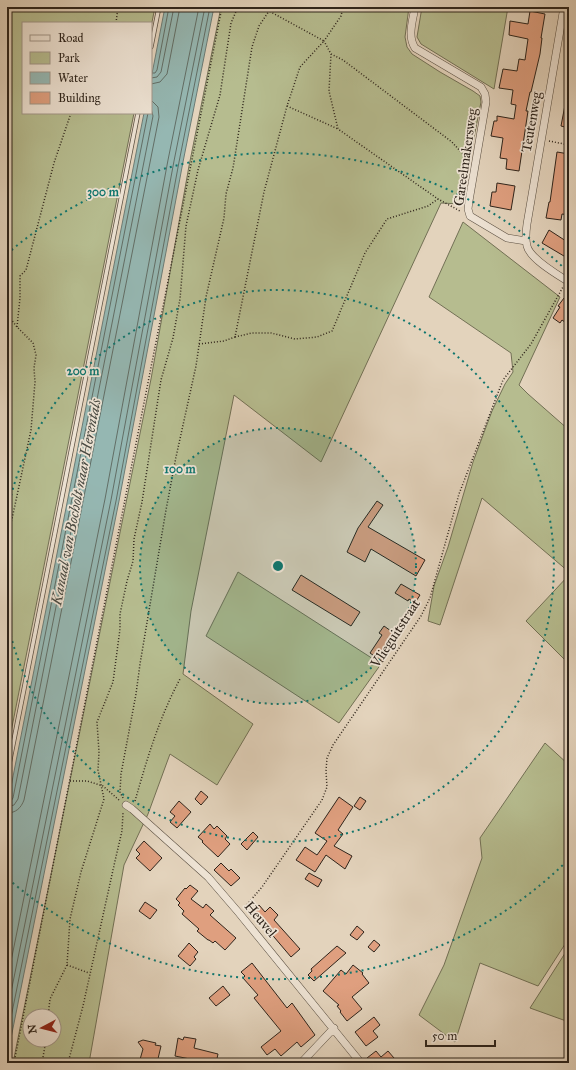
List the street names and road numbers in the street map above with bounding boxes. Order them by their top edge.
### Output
street label: Teutenweg [518,90,545,154]
street label: Gareelmakersweg [450,107,481,207]
street label: Vlieguitstraat [366,596,424,672]
street label: Heuvel [241,898,281,941]

